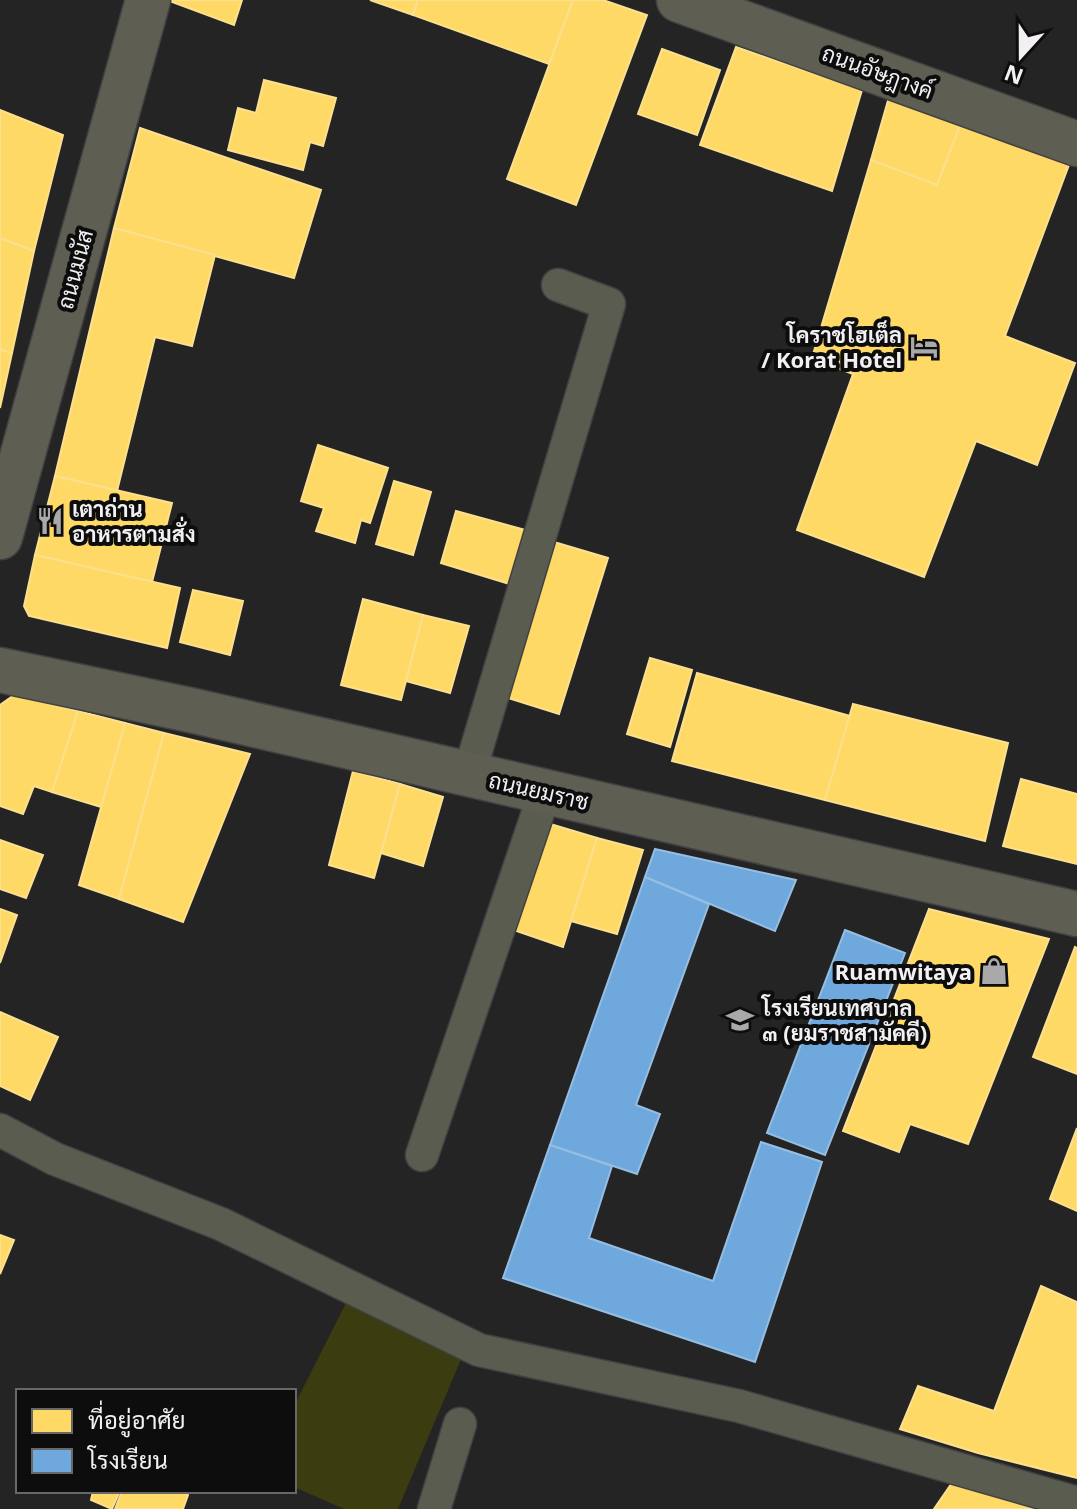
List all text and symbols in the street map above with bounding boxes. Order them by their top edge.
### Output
north arrow [981,16,1061,96]
street label: ถนนอัษฎางค์ [818,37,938,107]
text: N [1000,58,1027,93]
street label: ถนนมนัส [49,226,99,312]
place label: โคราชโฮเต็ล / Korat Hotel [761,319,902,374]
hotel icon: โคราชโฮเต็ล / Korat Hotel [909,332,939,362]
place label: เตาถ่าน อาหารตามสั่ง [72,493,196,548]
restaurant icon: เตาถ่าน อาหารตามสั่ง [35,506,65,536]
street label: ถนนยมราช [486,764,592,816]
place label: Ruamwitaya [835,956,972,986]
shop icon: Ruamwitaya [979,956,1009,986]
place label: โรงเรียนเทศบาล ๓ (ยมราชสามัคคี) [760,992,927,1047]
school or university icon: โรงเรียนเทศบาล ๓ (ยมราชสามัคคี) [725,1005,755,1035]
legend [16,1389,296,1493]
text: ที่อยู่อาศัย [88,1400,186,1438]
text: โรงเรียน [86,1443,168,1476]

